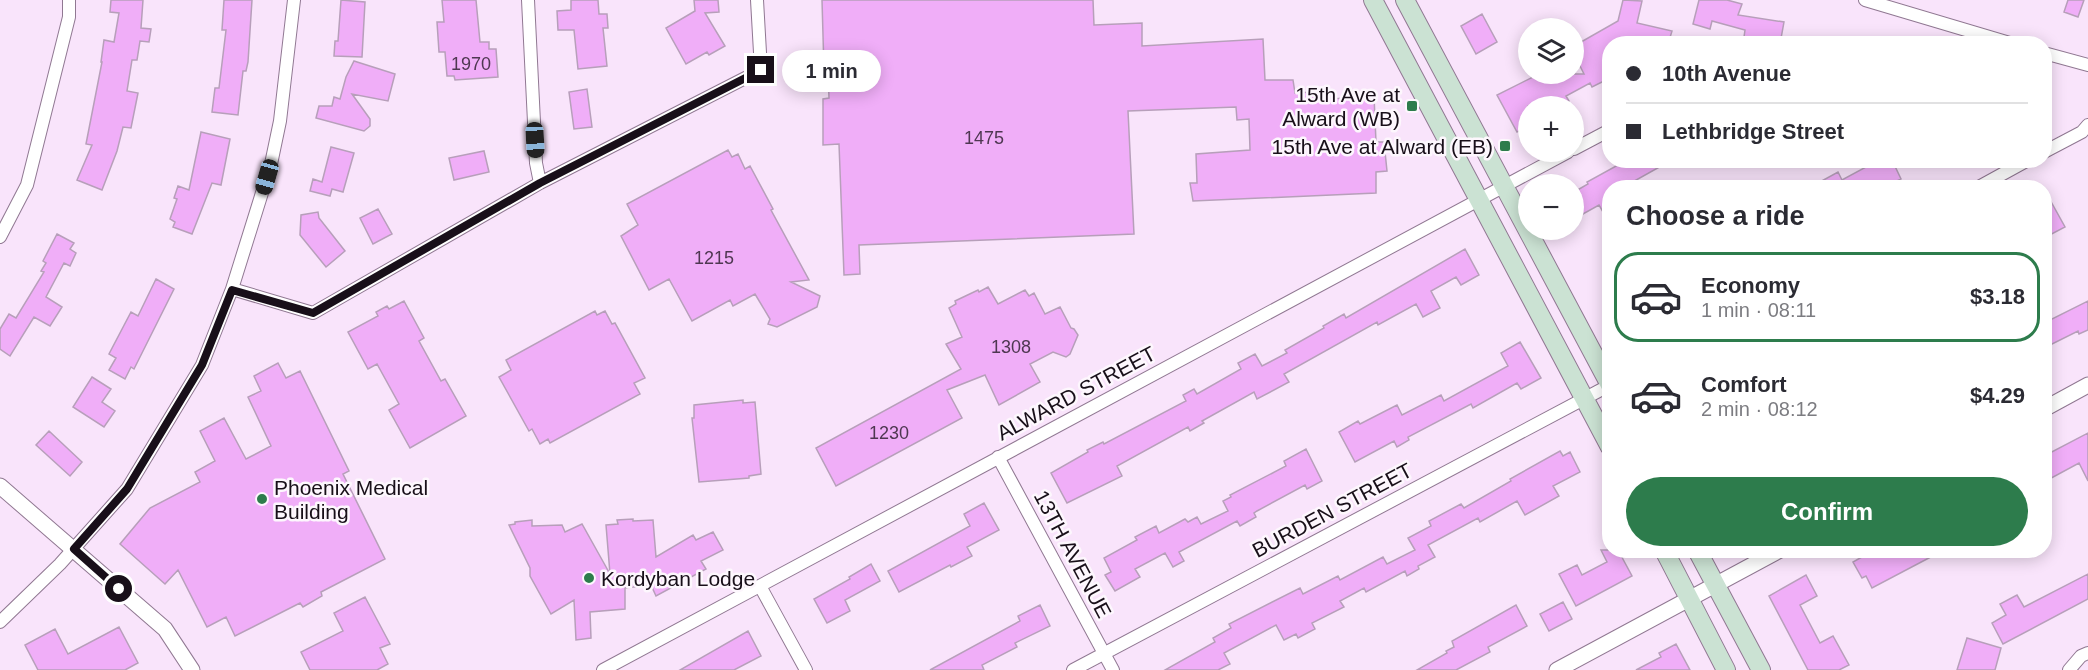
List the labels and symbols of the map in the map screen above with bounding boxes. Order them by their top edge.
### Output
callout: 1 min [782,49,881,91]
house number: 1970 [451,54,491,74]
route end [747,56,774,83]
place label: 15th Ave at Alward (WB) [1282,83,1400,130]
marker: 15th Ave at Alward (WB) [1405,99,1419,113]
car [525,122,545,158]
house number: 1475 [964,128,1004,148]
place label: 15th Ave at Alward (EB) [1272,135,1493,158]
marker: 15th Ave at Alward (EB) [1498,139,1512,153]
car [253,157,281,197]
house number: 1215 [694,248,734,268]
house number: 1308 [991,337,1031,357]
street label: ALWARD STREET [993,341,1159,445]
house number: 1230 [869,423,909,443]
street label: BURDEN STREET [1248,458,1416,562]
place label: Phoenix Medical Building [274,476,428,523]
street label: 13TH AVENUE [1030,486,1116,622]
marker: Phoenix Medical Building [255,492,269,506]
place label: Kordyban Lodge [601,567,755,590]
marker: Kordyban Lodge [582,571,596,585]
route start [105,575,132,602]

